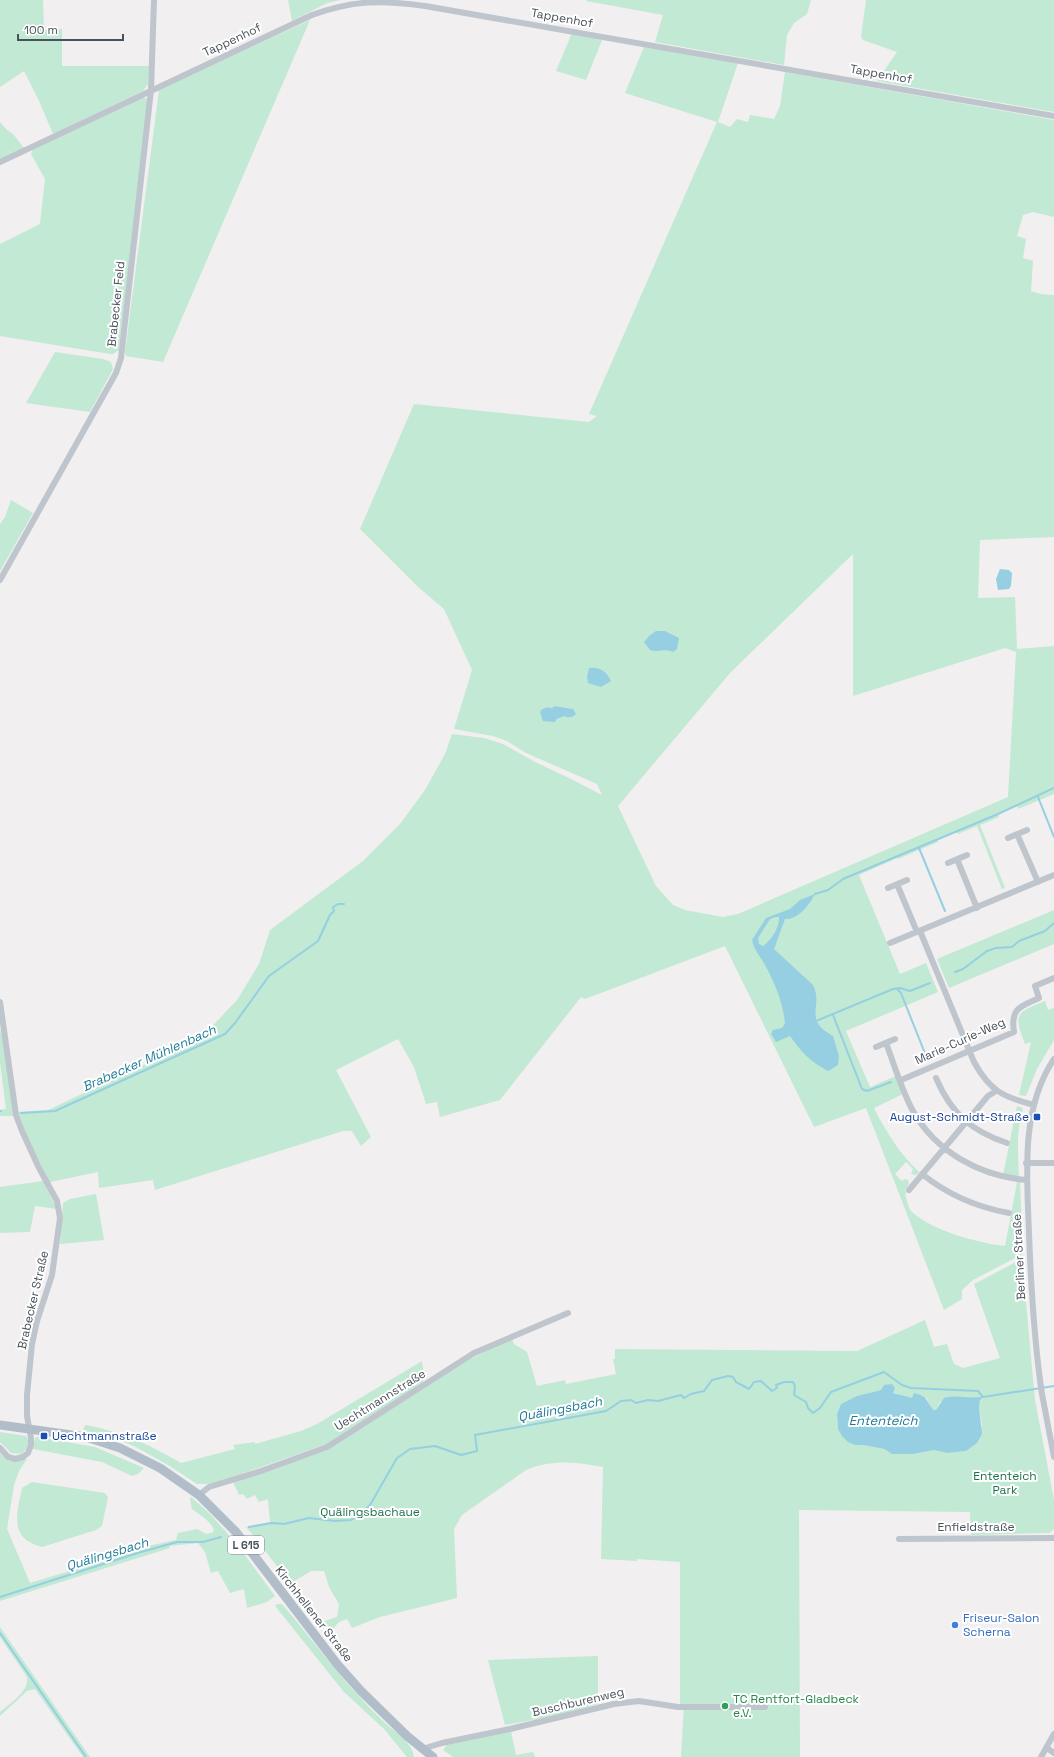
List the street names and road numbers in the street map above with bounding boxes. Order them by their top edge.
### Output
street label: Tappenhof [530,5,594,31]
street label: Tappenhof [200,20,264,60]
street label: Tappenhof [849,61,913,87]
street label: Brabecker Feld [104,260,128,348]
street label: Marie-Curie-Weg [912,1014,1008,1068]
street label: Berliner Straße [1009,1214,1029,1300]
street label: Brabecker Straße [14,1249,52,1351]
street label: Uechtmannstraße [331,1366,429,1434]
street label: Enfieldstraße [937,1519,1015,1535]
road number: L 615 [228,1536,264,1554]
street label: Kirchhellener Straße [272,1563,356,1665]
street label: Buschburenweg [530,1684,626,1720]

